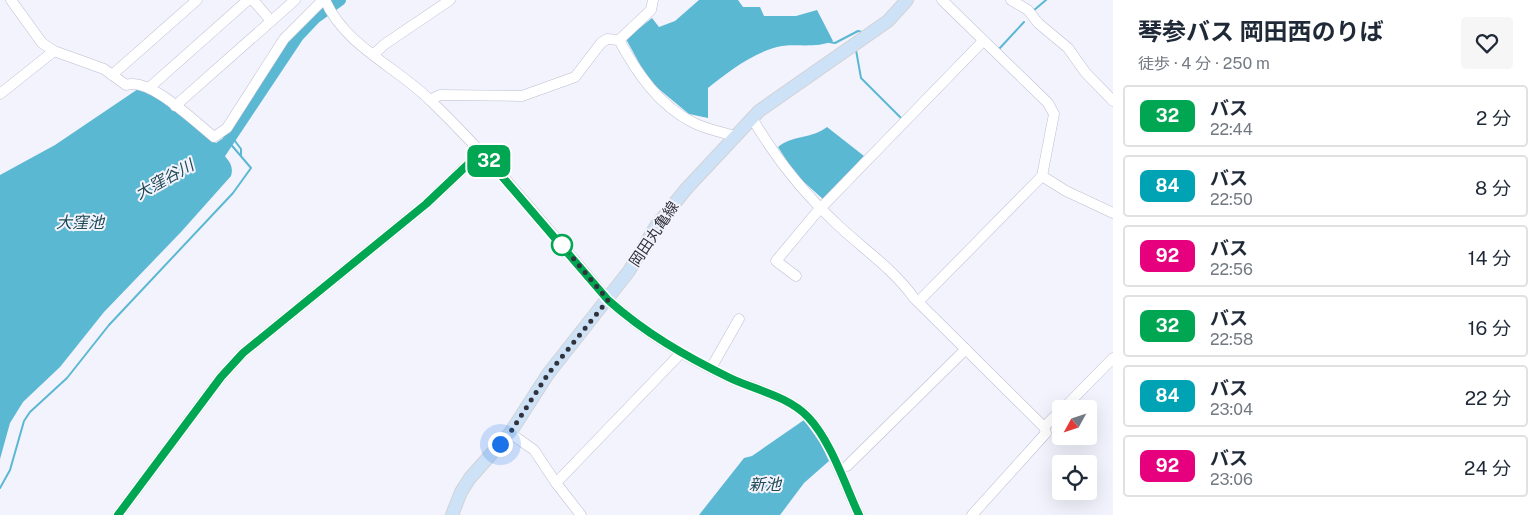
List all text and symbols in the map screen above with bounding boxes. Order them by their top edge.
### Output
text: 琴参バス 岡田西のりば [1138,17,1383,45]
button: heart [1461,17,1513,69]
text: 徒歩 · 4 分 · 250 m [1138,54,1270,73]
text: バス [1210,97,1248,119]
text: 32 [1156,105,1179,126]
text: 2 分 [1476,107,1511,129]
text: 22:44 [1210,120,1253,139]
line badge: 32 [466,145,512,177]
text: 32 [477,150,501,171]
water label: 大窪谷川 [132,155,199,203]
text: バス [1210,167,1248,189]
text: 84 [1156,175,1179,196]
text: 8 分 [1475,177,1511,199]
text: 22:50 [1210,190,1253,209]
street label: 岡田丸亀線 [626,198,682,270]
water label: 大窪池 [56,213,106,232]
unlabelled marker [551,234,573,256]
text: バス [1210,237,1248,259]
text: 92 [1156,245,1179,266]
text: 14 分 [1468,247,1511,269]
text: 22:56 [1210,260,1253,279]
text: バス [1210,307,1248,329]
text: 32 [1156,315,1179,336]
text: 16 分 [1468,317,1511,339]
text: 22:58 [1210,330,1253,349]
text: バス [1210,377,1248,399]
text: 84 [1156,385,1179,406]
text: 22 分 [1465,387,1511,409]
north arrow [1052,400,1098,445]
map controls [1052,400,1097,500]
text: 23:04 [1210,400,1253,419]
your location [488,432,513,457]
text: バス [1210,447,1248,469]
button: locate [1052,455,1097,500]
text: 92 [1156,455,1179,476]
text: 24 分 [1464,457,1511,479]
text: 23:06 [1210,470,1253,489]
water label: 新池 [749,475,783,494]

